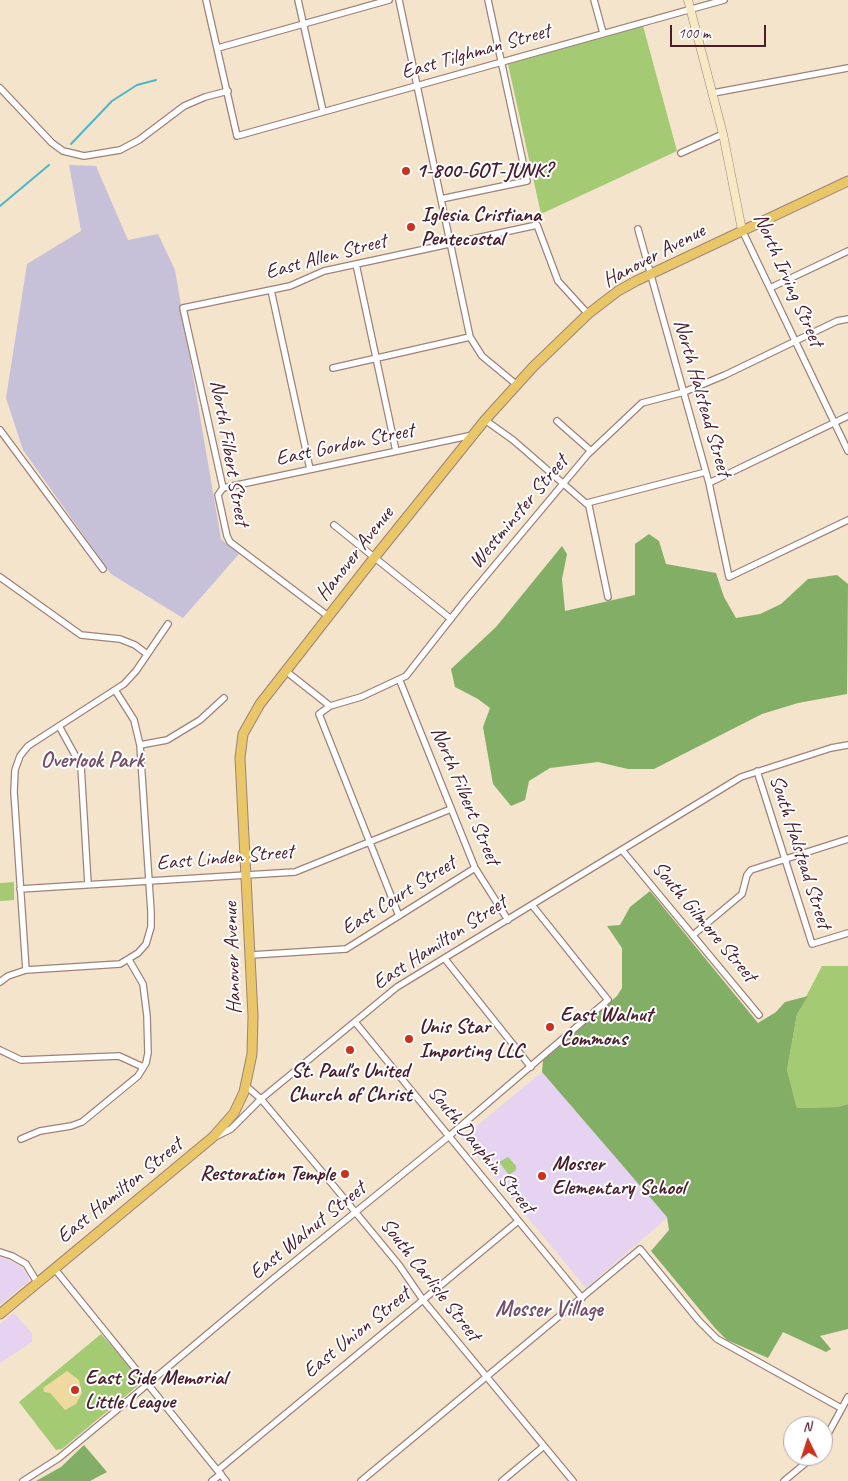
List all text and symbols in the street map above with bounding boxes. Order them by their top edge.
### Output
scale bar [673,15,769,47]
street label: East Tilghman Street [399,19,553,85]
text: 100 m [678,24,710,43]
place label: 1-800-GOT-JUNK? [416,158,552,184]
marker: 1-800-GOT-JUNK? [400,165,412,177]
place label: Iglesia Cristiana Pentecostal [421,202,541,252]
street label: North Irving Street [747,209,829,351]
street label: Hanover Avenue [598,218,710,294]
marker: Iglesia Cristiana Pentecostal [405,221,417,233]
street label: East Allen Street [263,229,389,285]
street label: North Halstead Street [668,317,736,479]
street label: North Filbert Street [204,378,254,528]
street label: East Gordon Street [274,418,416,472]
street label: Westminster Street [464,450,574,574]
street label: Hanover Avenue [310,502,400,606]
street label: North Filbert Street [425,723,505,869]
district label: Overlook Park [40,748,144,774]
street label: South Halstead Street [763,772,837,932]
street label: East Linden Street [155,839,295,877]
street label: East Court Street [337,851,461,941]
street label: South Gilmore Street [646,856,762,988]
street label: East Hamilton Street [368,890,512,996]
street label: Hanover Avenue [218,901,248,1015]
place label: East Walnut Commons [560,1002,653,1052]
place label: Unis Star Importing LLC [419,1014,523,1064]
marker: East Walnut Commons [544,1021,556,1033]
marker: Unis Star Importing LLC [403,1033,415,1045]
marker: St. Paul's United Church of Christ [344,1044,356,1056]
place label: St. Paul's United Church of Christ [288,1058,412,1108]
street label: South Dauphin Street [422,1081,540,1219]
street label: East Hamilton Street [52,1133,188,1249]
place label: Mosser Elementary School [552,1151,685,1201]
place label: Restoration Temple [200,1161,335,1187]
marker: Restoration Temple [339,1168,351,1180]
marker: Mosser Elementary School [536,1170,548,1182]
street label: East Walnut Street [245,1176,371,1286]
street label: South Carlisle Street [374,1213,486,1347]
street label: East Union Street [298,1282,416,1384]
district label: Mosser Village [495,1297,603,1323]
place label: East Side Memorial Little League [85,1365,227,1415]
marker: East Side Memorial Little League [69,1384,81,1396]
north arrow [783,1416,833,1466]
text: N [802,1418,812,1435]

